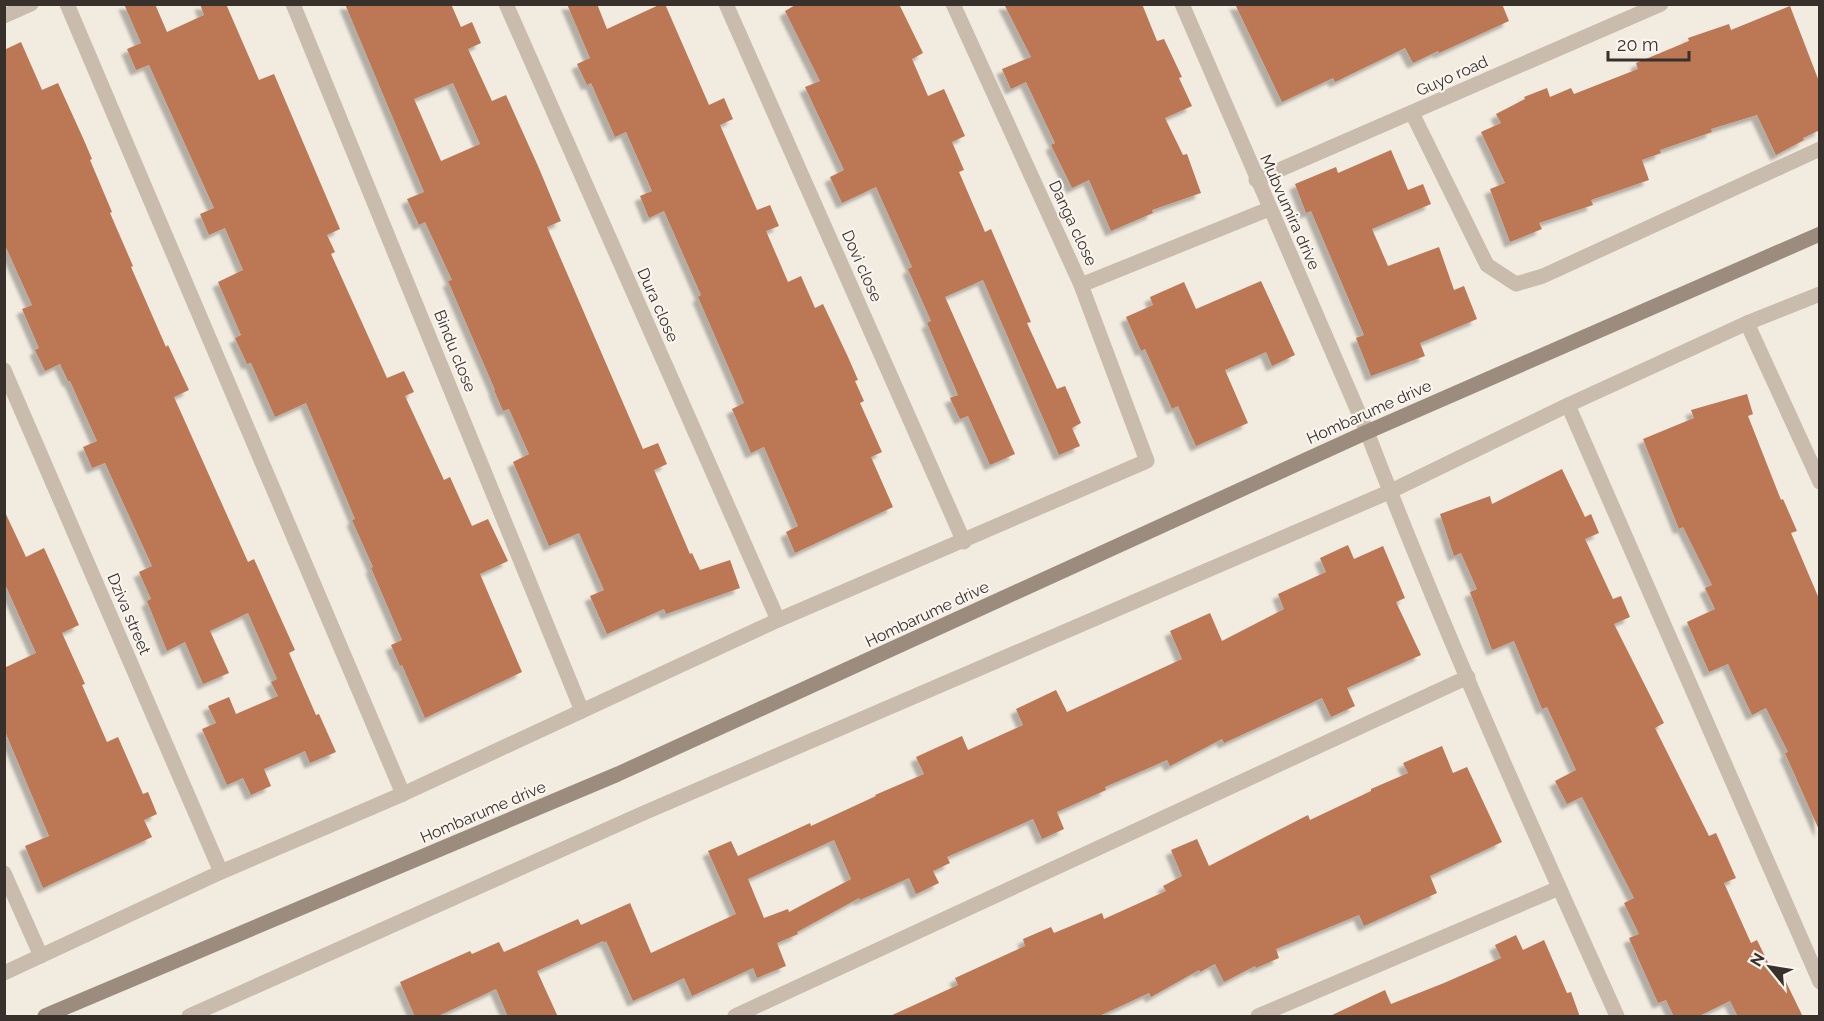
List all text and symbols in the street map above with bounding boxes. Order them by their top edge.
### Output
scale bar [1608,24,1689,62]
text: 20 m [1617,34,1659,55]
street label: Guyo road [1413,52,1491,100]
street label: Mubvumira drive [1256,151,1324,273]
street label: Danga close [1045,177,1101,269]
street label: Dovi close [838,227,886,305]
street label: Dura close [633,265,683,345]
street label: Bindu close [430,307,480,395]
street label: Hombarume drive [1304,376,1434,448]
street label: Dziva street [103,571,155,658]
street label: Hombarume drive [862,577,992,651]
street label: Hombarume drive [417,777,549,847]
north arrow [1740,937,1800,997]
text: N [1746,950,1769,970]

